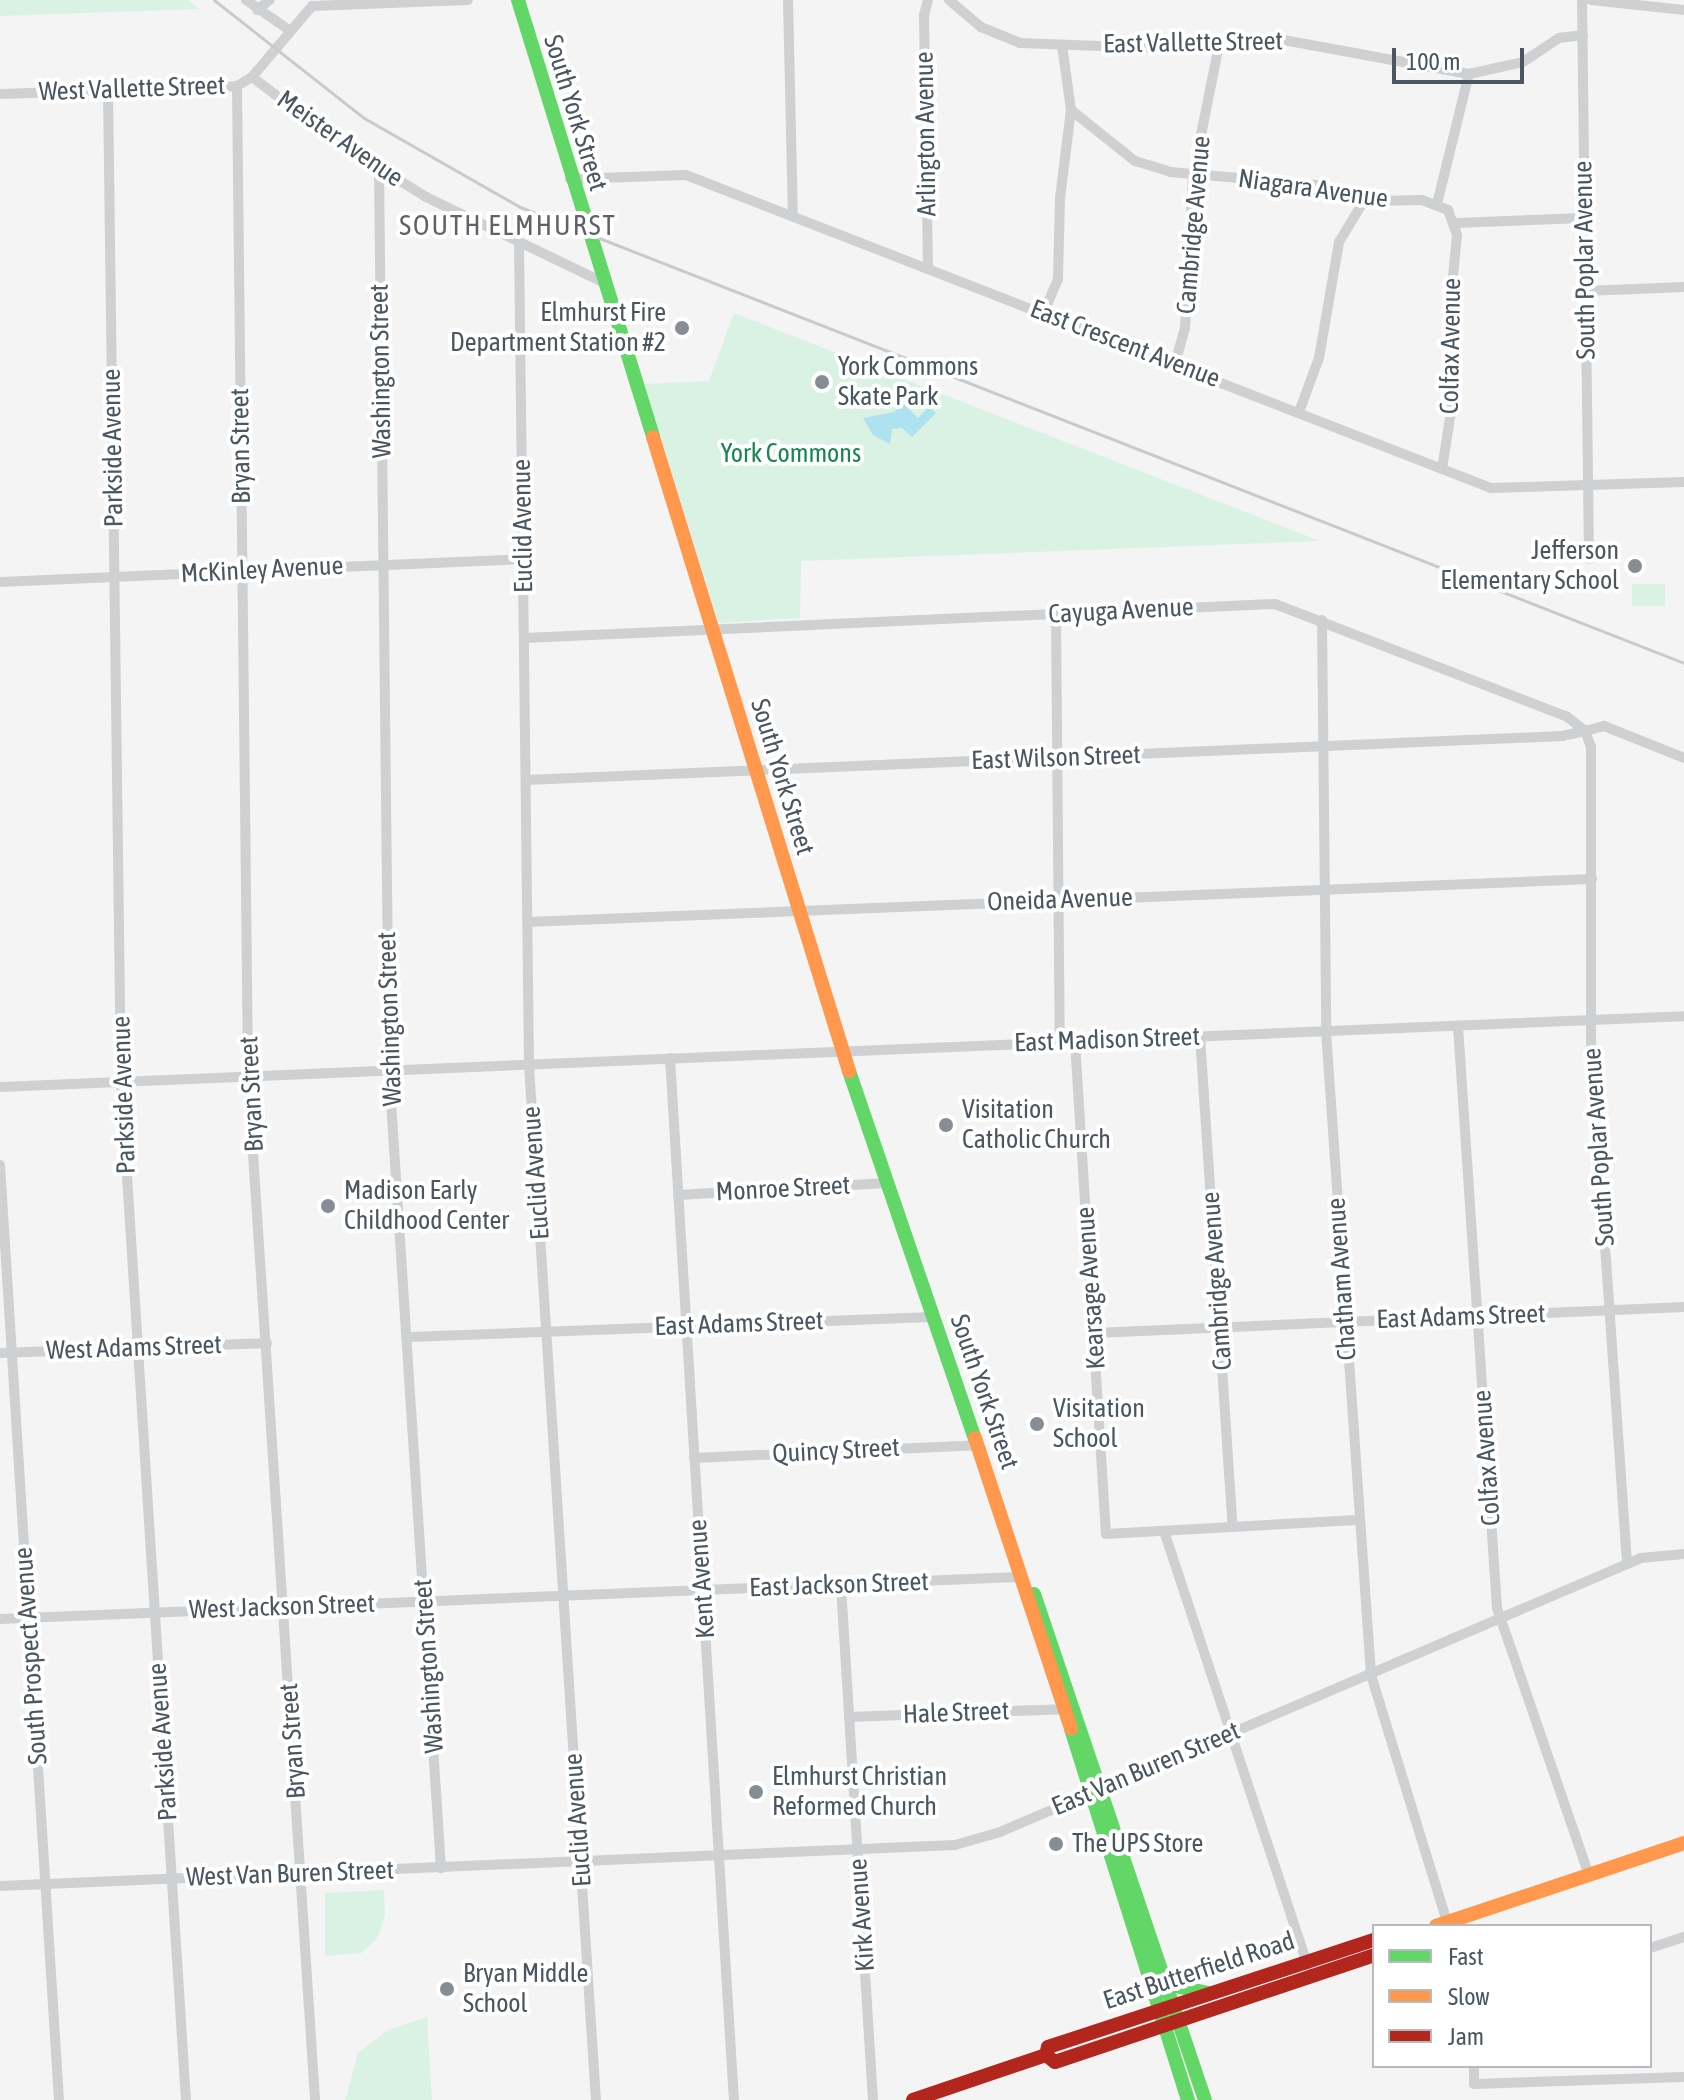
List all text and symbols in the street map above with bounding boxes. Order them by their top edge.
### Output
street label: East Vallette Street [1103,26,1283,60]
street label: South York Street [537,31,613,195]
scale bar [1396,32,1528,82]
text: 100 m [1406,48,1460,75]
street label: Arlington Avenue [909,51,943,217]
street label: West Vallette Street [38,70,226,108]
street label: Meister Avenue [271,84,409,194]
street label: Cambridge Avenue [1171,135,1217,315]
street label: South Poplar Avenue [1568,160,1602,360]
street label: Niagara Avenue [1236,163,1390,215]
district label: SOUTH ELMHURST [399,208,617,242]
street label: Colfax Avenue [1434,278,1468,414]
street label: Washington Street [364,284,398,458]
street label: East Crescent Avenue [1026,293,1224,395]
place label: Elmhurst Fire Department Station #2 [450,297,666,358]
marker: Elmhurst Fire Department Station #2 [673,319,691,337]
place label: York Commons Skate Park [838,351,978,412]
street label: Parkside Avenue [96,369,130,527]
marker: York Commons Skate Park [813,373,831,391]
street label: Bryan Street [224,388,258,504]
park label: York Commons [721,438,861,470]
street label: Euclid Avenue [506,459,540,593]
place label: Jefferson Elementary School [1440,535,1619,596]
street label: McKinley Avenue [180,550,344,590]
marker: Jefferson Elementary School [1626,557,1644,575]
street label: Cayuga Avenue [1048,592,1194,630]
street label: South York Street [744,695,820,859]
street label: East Wilson Street [971,739,1141,777]
street label: Oneida Avenue [987,882,1133,918]
street label: Washington Street [371,931,409,1107]
street label: Parkside Avenue [106,1015,142,1175]
street label: East Madison Street [1014,1021,1200,1059]
street label: Bryan Street [233,1035,271,1153]
street label: South Poplar Avenue [1577,1047,1621,1247]
place label: Visitation Catholic Church [962,1094,1111,1156]
street label: Euclid Avenue [516,1105,556,1241]
marker: Visitation Catholic Church [937,1116,955,1134]
street label: Monroe Street [715,1170,851,1208]
place label: Madison Early Childhood Center [344,1175,509,1236]
street label: Cambridge Avenue [1195,1191,1239,1371]
marker: Madison Early Childhood Center [319,1197,337,1215]
street label: Chatham Avenue [1321,1197,1363,1361]
street label: Kearsage Avenue [1070,1206,1112,1370]
street label: East Adams Street [1376,1298,1546,1336]
street label: East Adams Street [654,1305,824,1343]
street label: South York Street [943,1311,1025,1473]
street label: West Adams Street [46,1329,222,1367]
street label: Colfax Avenue [1467,1389,1507,1527]
place label: Visitation School [1053,1393,1145,1454]
marker: Visitation School [1028,1415,1046,1433]
street label: Quincy Street [772,1432,900,1470]
street label: Kent Avenue [682,1518,722,1640]
street label: South Prospect Avenue [8,1546,54,1766]
street label: East Jackson Street [749,1566,929,1604]
street label: Washington Street [407,1578,451,1754]
street label: West Jackson Street [188,1588,376,1626]
street label: Parkside Avenue [142,1662,184,1822]
street label: Bryan Street [273,1682,313,1800]
street label: Hale Street [902,1696,1010,1730]
street label: East Van Buren Street [1047,1715,1245,1823]
street label: Euclid Avenue [558,1752,598,1888]
place label: Elmhurst Christian Reformed Church [772,1761,947,1822]
marker: Elmhurst Christian Reformed Church [747,1783,765,1801]
place label: The UPS Store [1072,1828,1203,1860]
marker: The UPS Store [1047,1835,1065,1853]
street label: West Van Buren Street [186,1855,394,1893]
street label: Kirk Avenue [842,1857,882,1973]
legend [1372,1924,1652,2068]
street label: East Butterfield Road [1099,1925,1299,2017]
text: Fast [1448,1943,1484,1970]
place label: Bryan Middle School [463,1958,588,2020]
marker: Bryan Middle School [438,1980,456,1998]
text: Slow [1448,1983,1490,2010]
text: Jam [1448,2023,1484,2050]

